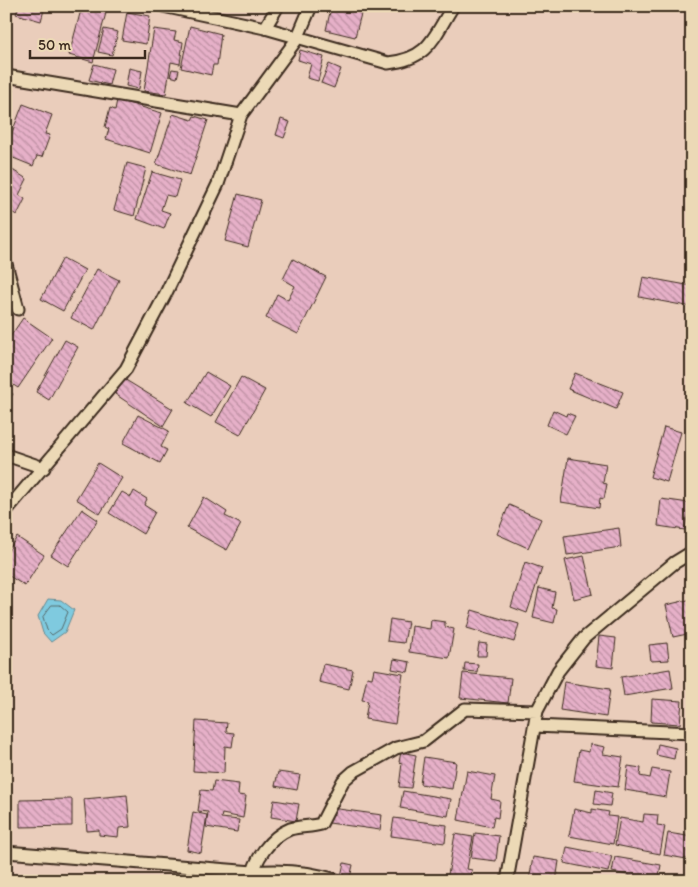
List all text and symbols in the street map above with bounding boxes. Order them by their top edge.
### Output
scale bar [30,28,145,60]
text: 50 m [38,36,71,54]

